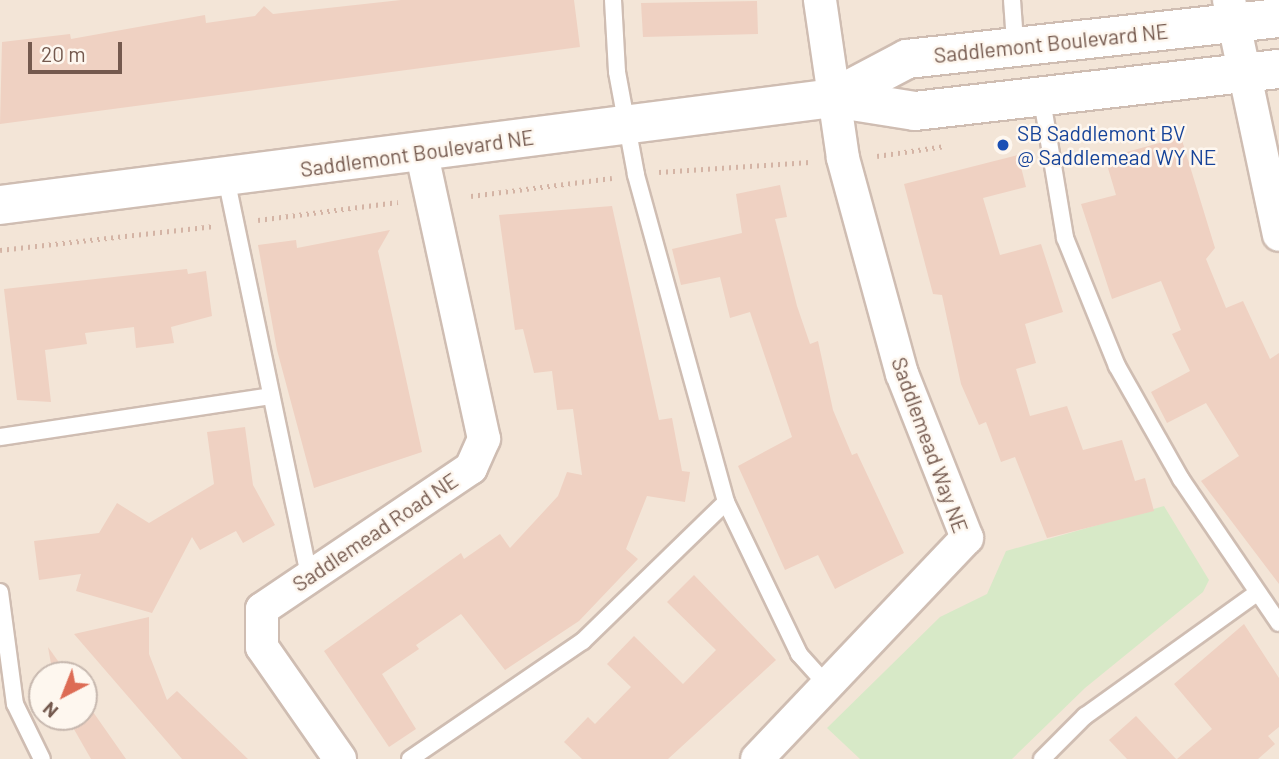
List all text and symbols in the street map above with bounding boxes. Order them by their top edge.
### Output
street label: Saddlemont Boulevard NE [933,18,1169,68]
scale bar [32,28,126,72]
text: 20 m [41,41,86,66]
place label: SB Saddlemont BV @ Saddlemead WY NE [1017,120,1216,170]
street label: Saddlemont Boulevard NE [299,124,535,182]
marker: SB Saddlemont BV @ Saddlemead WY NE [995,137,1011,153]
street label: Saddlemead Way NE [886,354,974,536]
street label: Saddlemead Road NE [288,467,462,597]
north arrow [28,661,98,731]
text: N [38,698,62,723]

